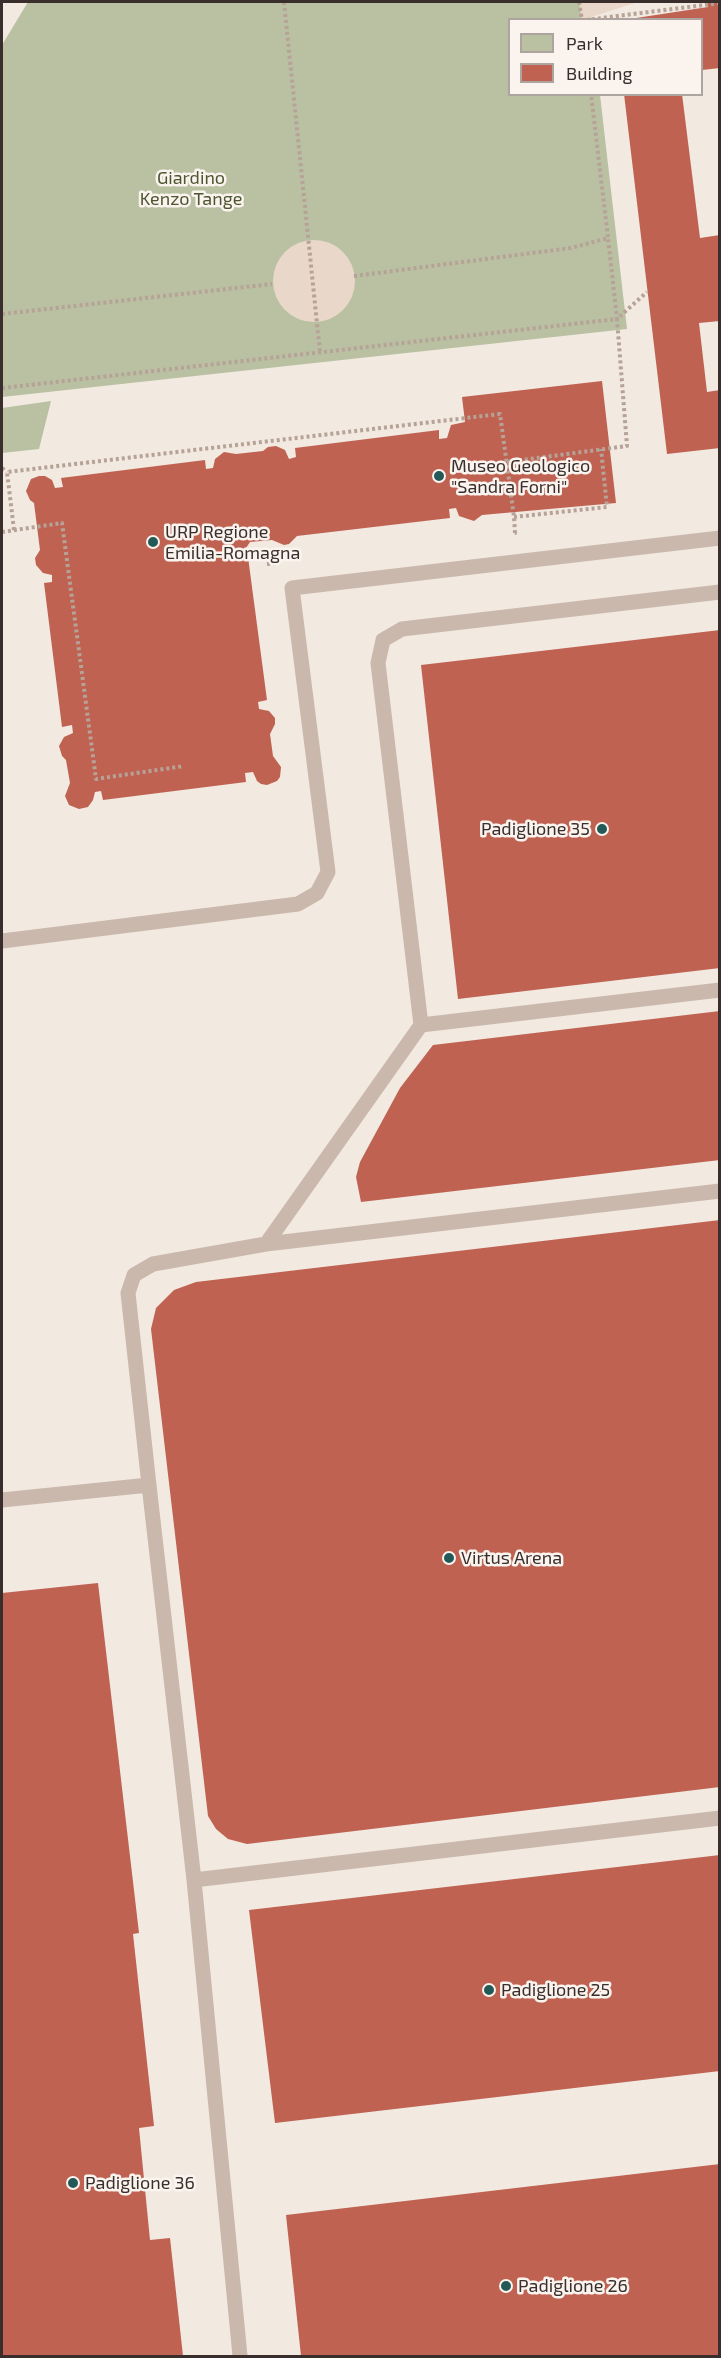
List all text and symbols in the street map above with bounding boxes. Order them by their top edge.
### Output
legend [508,18,703,96]
text: Park [566,32,603,54]
text: Building [566,62,633,84]
park label: Giardino Kenzo Tange [140,167,242,210]
place label: Museo Geologico "Sandra Forni" [451,455,590,498]
marker: Museo Geologico "Sandra Forni" [432,469,446,483]
place label: URP Regione Emilia-Romagna [165,521,300,564]
marker: URP Regione Emilia-Romagna [146,535,160,549]
place label: Padiglione 35 [481,818,590,840]
marker: Padiglione 35 [595,822,609,836]
place label: Virtus Arena [461,1547,562,1569]
marker: Virtus Arena [442,1551,456,1565]
place label: Padiglione 25 [501,1979,610,2001]
marker: Padiglione 25 [482,1983,496,1997]
place label: Padiglione 36 [85,2172,195,2194]
marker: Padiglione 36 [66,2176,80,2190]
place label: Padiglione 26 [518,2275,628,2297]
marker: Padiglione 26 [499,2279,513,2293]

